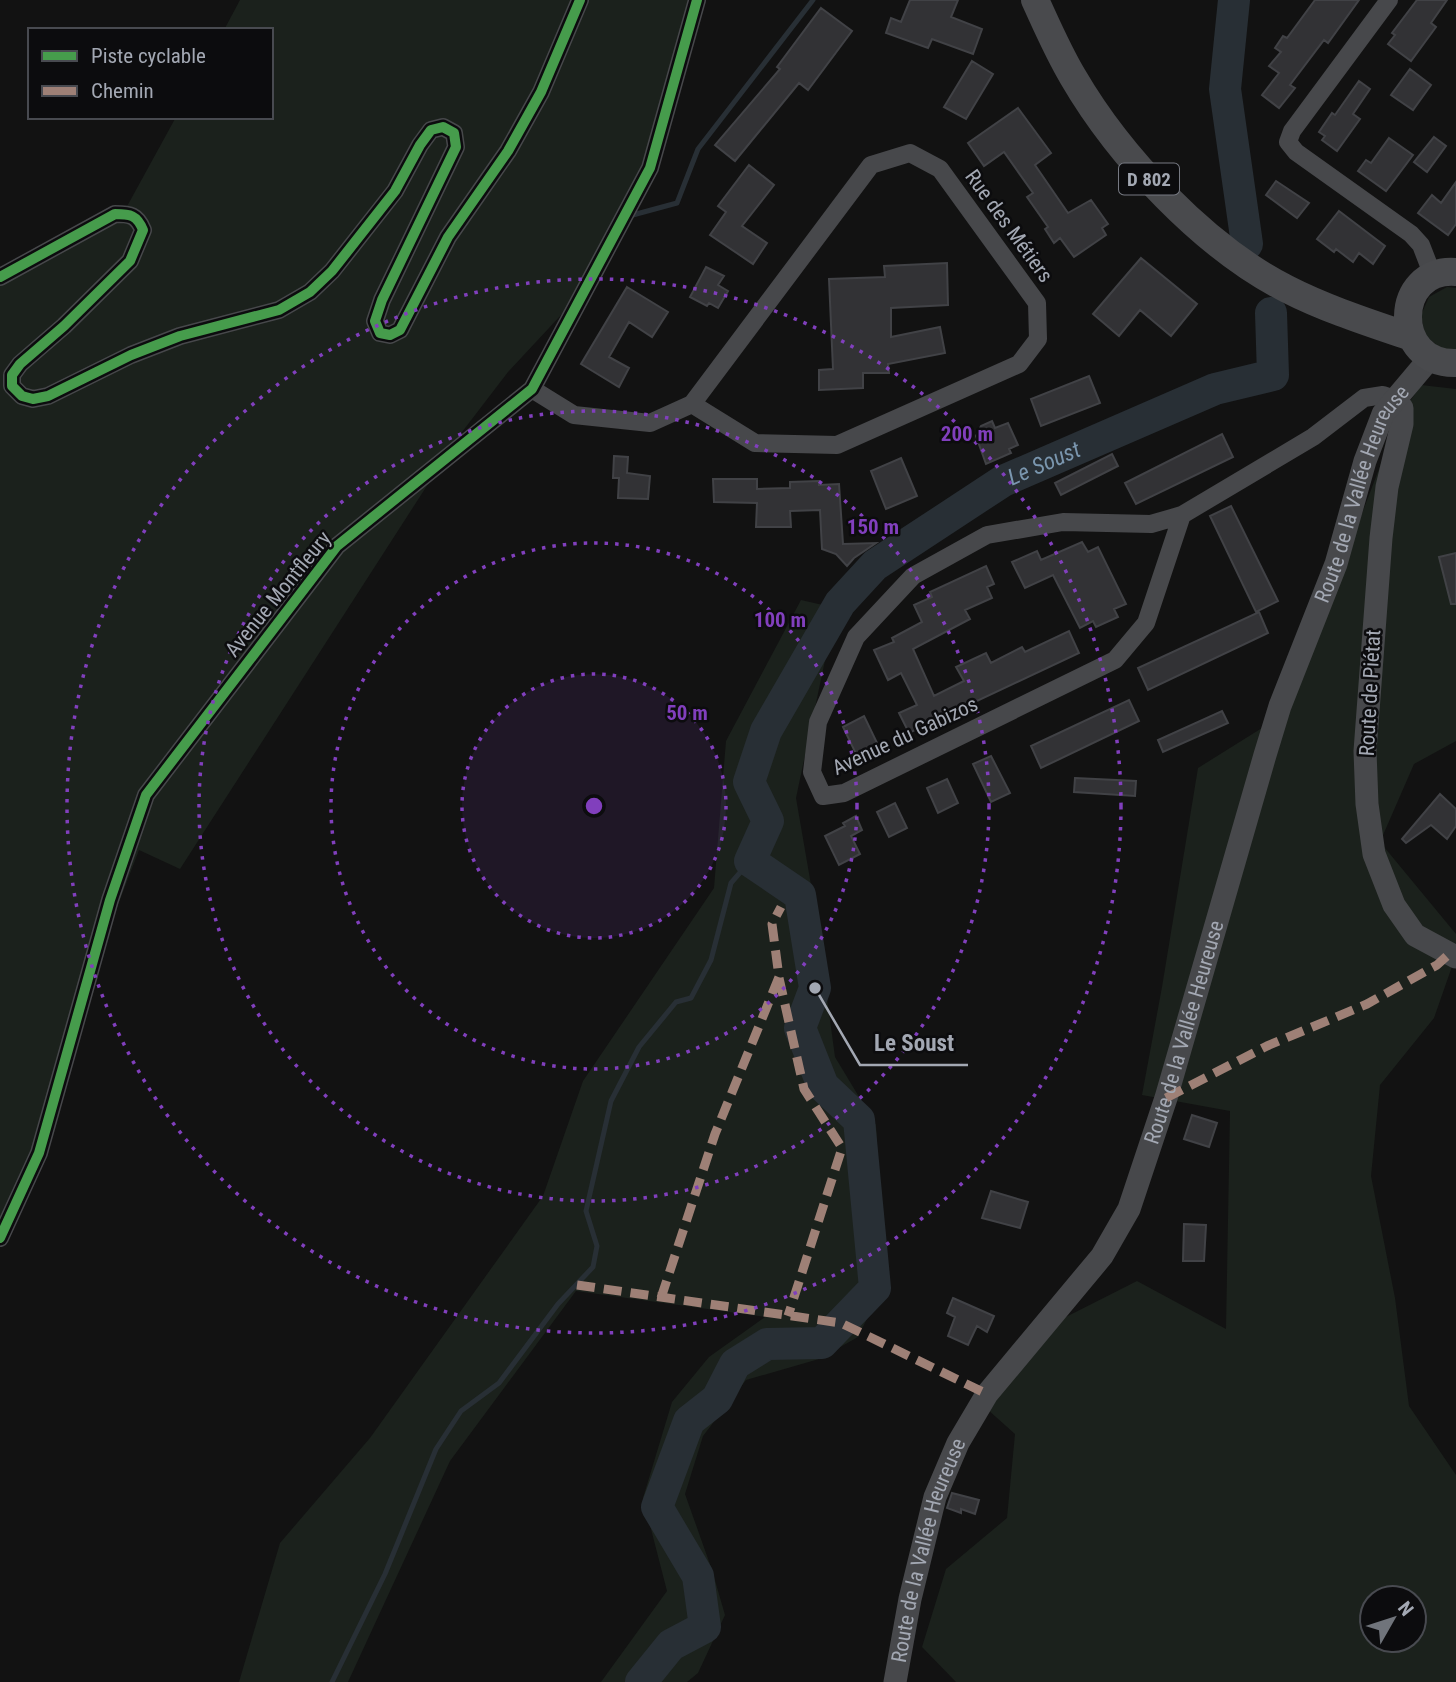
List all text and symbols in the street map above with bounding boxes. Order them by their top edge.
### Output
legend [28,28,273,119]
text: Piste cyclable [91,44,206,68]
text: Chemin [91,79,154,103]
road number: D 802 [1119,164,1179,195]
street label: Rue des Métiers [960,165,1058,287]
street label: Route de la Vallée Heureuse [1310,380,1414,606]
text: 200 m [941,422,993,446]
water label: Le Soust [1003,435,1085,491]
text: 150 m [847,515,899,539]
street label: Avenue Montfleury [220,526,336,661]
text: 100 m [754,608,806,632]
street label: Route de Piétat [1355,629,1385,757]
street label: Avenue du Gabizos [829,692,981,780]
text: 50 m [666,701,708,725]
centre of rings [582,794,606,818]
street label: Route de la Vallée Heureuse [1140,918,1229,1147]
callout: Le Soust [860,1021,968,1065]
text: Le Soust [874,1030,954,1057]
street label: Route de la Vallée Heureuse [887,1435,971,1664]
north arrow [1358,1584,1428,1654]
text: N [1393,1597,1418,1620]

